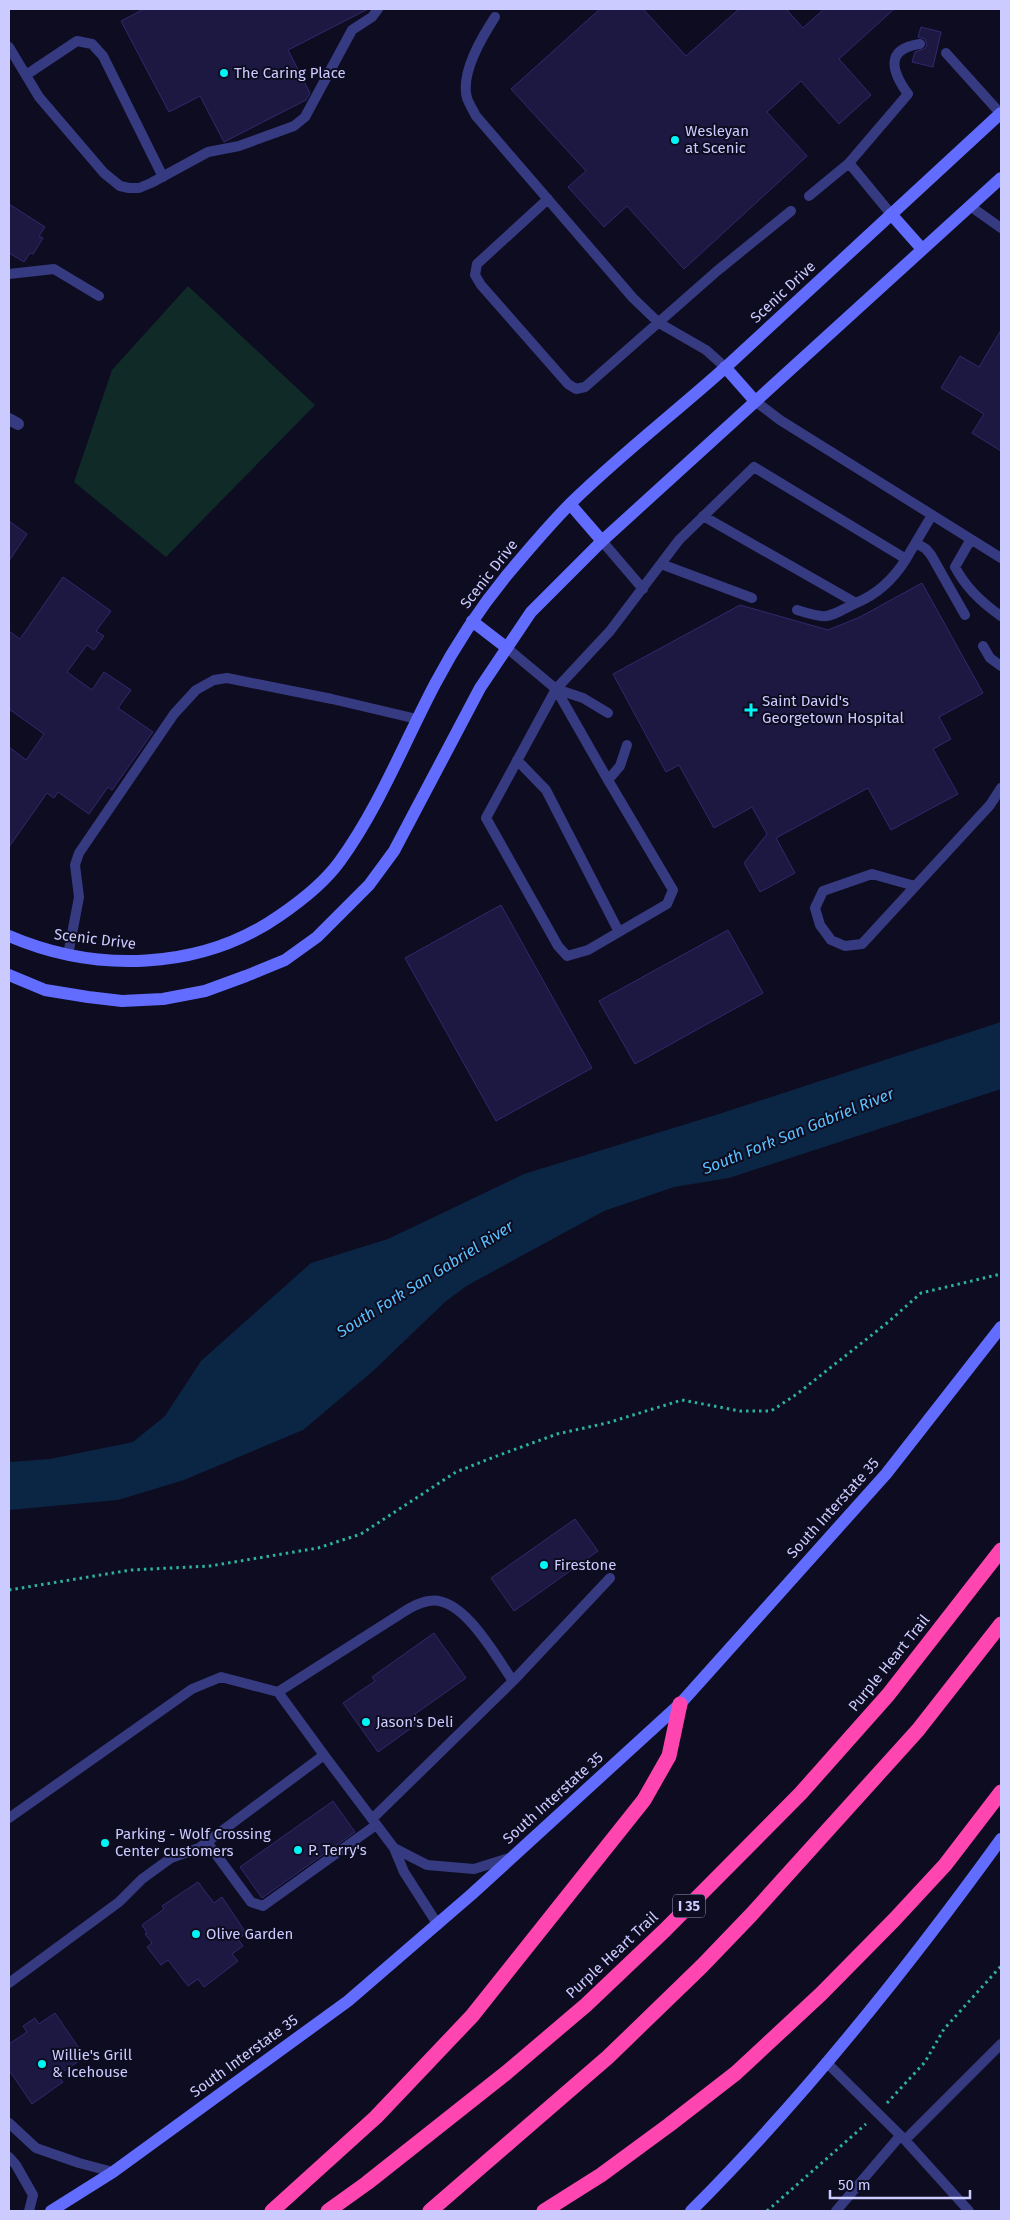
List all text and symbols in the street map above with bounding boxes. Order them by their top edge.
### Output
place label: The Caring Place [234,64,346,82]
marker: The Caring Place [218,67,230,79]
place label: Wesleyan at Scenic [685,122,749,157]
marker: Wesleyan at Scenic [669,134,681,146]
street label: Scenic Drive [747,257,819,327]
street label: Scenic Drive [456,536,522,612]
place label: Saint David's Georgetown Hospital [762,692,905,727]
marker: Saint David's Georgetown Hospital [744,703,758,717]
street label: Scenic Drive [53,925,137,953]
water label: South Fork San Gabriel River [699,1083,897,1179]
water label: South Fork San Gabriel River [332,1216,518,1342]
street label: South Interstate 35 [783,1454,883,1562]
place label: Firestone [554,1556,617,1574]
marker: Firestone [538,1559,550,1571]
street label: Purple Heart Trail [845,1611,934,1715]
place label: Jason's Deli [376,1713,454,1731]
marker: Jason's Deli [360,1716,372,1728]
street label: South Interstate 35 [499,1748,607,1848]
place label: Parking - Wolf Crossing Center customers [115,1825,271,1860]
marker: Parking - Wolf Crossing Center customers [99,1837,111,1849]
place label: P. Terry's [308,1841,367,1859]
marker: P. Terry's [292,1844,304,1856]
road number: I 35 [673,1894,705,1918]
street label: Purple Heart Trail [562,1907,662,2002]
place label: Olive Garden [206,1925,293,1943]
marker: Olive Garden [190,1928,202,1940]
street label: South Interstate 35 [187,2011,301,2101]
place label: Willie's Grill & Icehouse [52,2046,133,2081]
marker: Willie's Grill & Icehouse [36,2058,48,2070]
scale bar [830,2168,970,2200]
text: 50 m [838,2176,871,2194]

